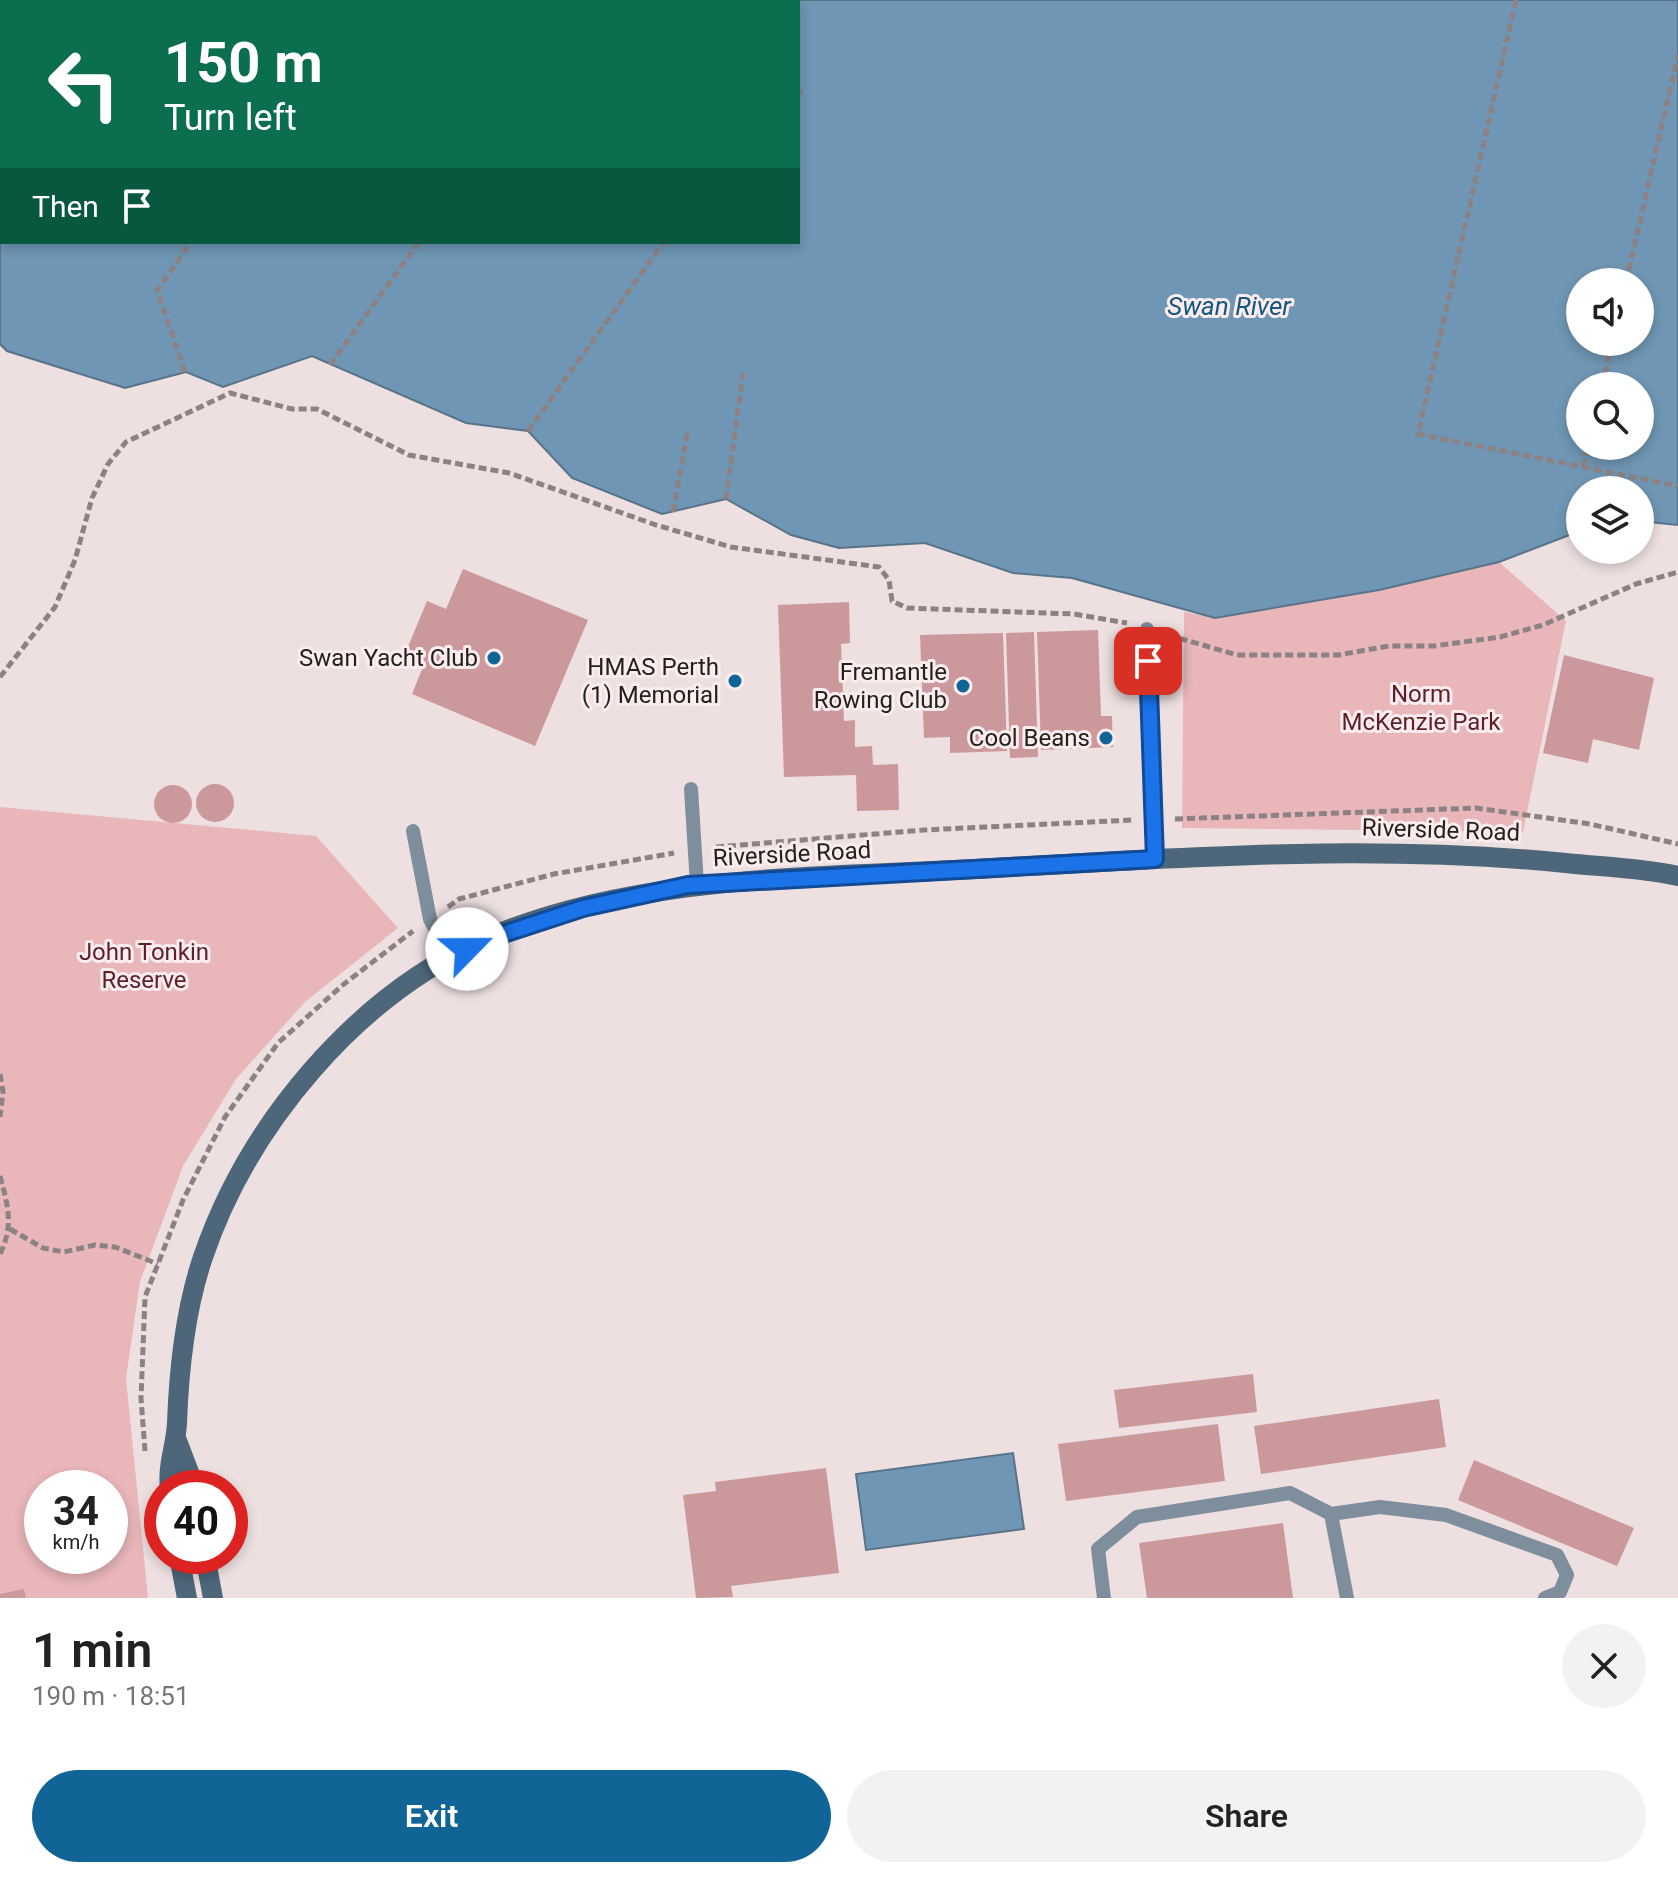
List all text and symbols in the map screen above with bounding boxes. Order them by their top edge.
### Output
text: 150 m [164,30,323,96]
icon: left [32,32,136,136]
text: Turn left [164,97,297,139]
icon: arrive [115,184,159,228]
text: Then [32,189,99,224]
map controls [1566,268,1654,564]
button: sound [1566,268,1654,356]
water label: Swan River [1167,291,1292,321]
button: search [1566,372,1654,460]
button: layers [1566,476,1654,564]
pin [1114,627,1182,695]
icon: arrive [1126,639,1170,683]
place label: Swan Yacht Club [299,644,478,672]
marker: Swan Yacht Club [485,649,503,667]
place label: HMAS Perth (1) Memorial [582,653,719,709]
place label: Fremantle Rowing Club [814,658,947,714]
marker: HMAS Perth (1) Memorial [726,672,744,690]
marker: Fremantle Rowing Club [954,677,972,695]
park label: Norm McKenzie Park [1341,680,1501,736]
place label: Cool Beans [969,724,1090,752]
marker: Cool Beans [1097,729,1115,747]
street label: Riverside Road [1361,813,1521,847]
street label: Riverside Road [712,836,872,872]
position arrow [425,907,509,991]
park label: John Tonkin Reserve [79,938,209,994]
speed limit sign: 40 [144,1470,248,1574]
text: 34 [53,1488,99,1535]
text: km/h [53,1530,99,1554]
text: 1 min [32,1622,152,1679]
button: close [1562,1624,1646,1708]
text: 190 m · 18:51 [32,1681,190,1711]
button: Exit [32,1770,831,1862]
button: Share [847,1770,1646,1862]

